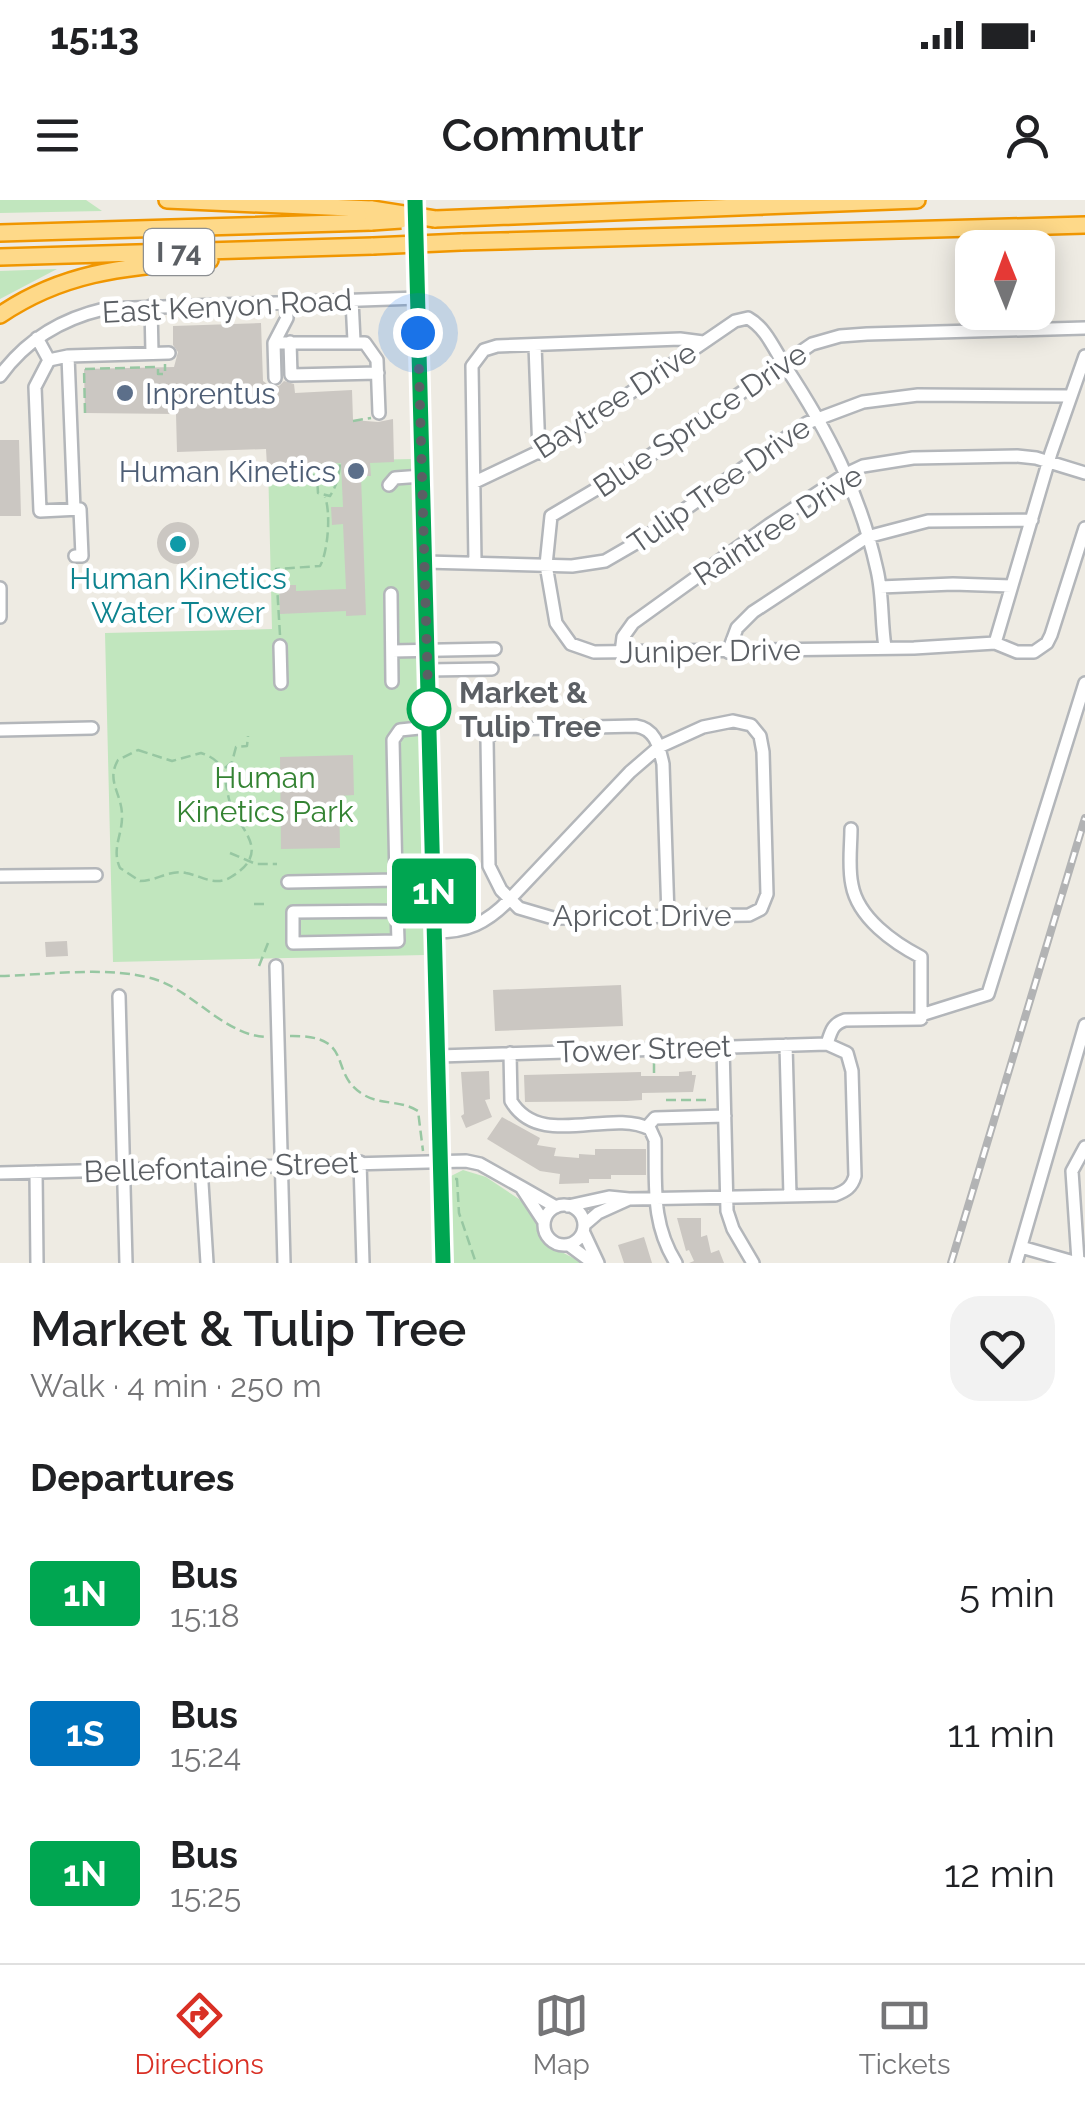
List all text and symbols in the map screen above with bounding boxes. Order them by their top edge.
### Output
text: 15:13 [50,13,139,58]
icon: menu [30,108,85,163]
icon: person [1000,108,1055,163]
text: Commutr [442,109,643,162]
road number: I 74 [144,229,214,275]
north arrow [955,230,1055,330]
map controls [955,230,1055,330]
street label: East Kenyon Road [101,282,353,330]
your location [393,308,443,358]
street label: Baytree Drive [527,334,703,466]
street label: Blue Spruce Drive [587,336,813,504]
place label: Inprentus [145,376,276,411]
marker: Inprentus [114,382,136,404]
street label: Tulip Tree Drive [621,409,817,561]
place label: Human Kinetics [119,454,336,489]
street label: Raintree Drive [687,457,869,593]
marker: Human Kinetics [345,460,367,482]
marker: Human Kinetics Water Tower [167,533,189,555]
place label: Human Kinetics Water Tower [69,561,287,630]
street label: Juniper Drive [619,632,801,670]
place label: Market & Tulip Tree [459,675,601,744]
marker: Market & Tulip Tree [408,688,450,730]
park label: Human Kinetics Park [176,760,354,829]
line badge: 1N [389,858,479,924]
text: 1N [412,871,456,912]
street label: Apricot Drive [552,898,732,933]
street label: Tower Street [556,1028,732,1070]
street label: Bellefontaine Street [83,1145,359,1189]
button: heart [950,1296,1055,1401]
text: Market & Tulip Tree [30,1301,466,1357]
text: Walk · 4 min · 250 m [30,1367,322,1404]
text: Departures [30,1455,235,1500]
text: Bus [170,1552,238,1597]
text: 5 min [959,1571,1055,1616]
text: 1N [63,1573,107,1614]
text: 15:18 [170,1597,240,1634]
text: Bus [170,1692,238,1737]
text: 11 min [947,1711,1055,1756]
text: 1S [66,1713,104,1754]
text: 15:24 [170,1737,241,1774]
text: Bus [170,1832,238,1877]
text: 12 min [944,1851,1055,1896]
text: 1N [63,1853,107,1894]
text: 15:25 [170,1877,241,1914]
tab: Directions [134,1988,264,2081]
tab: Map [533,1988,590,2081]
tab: Tickets [859,1988,951,2081]

